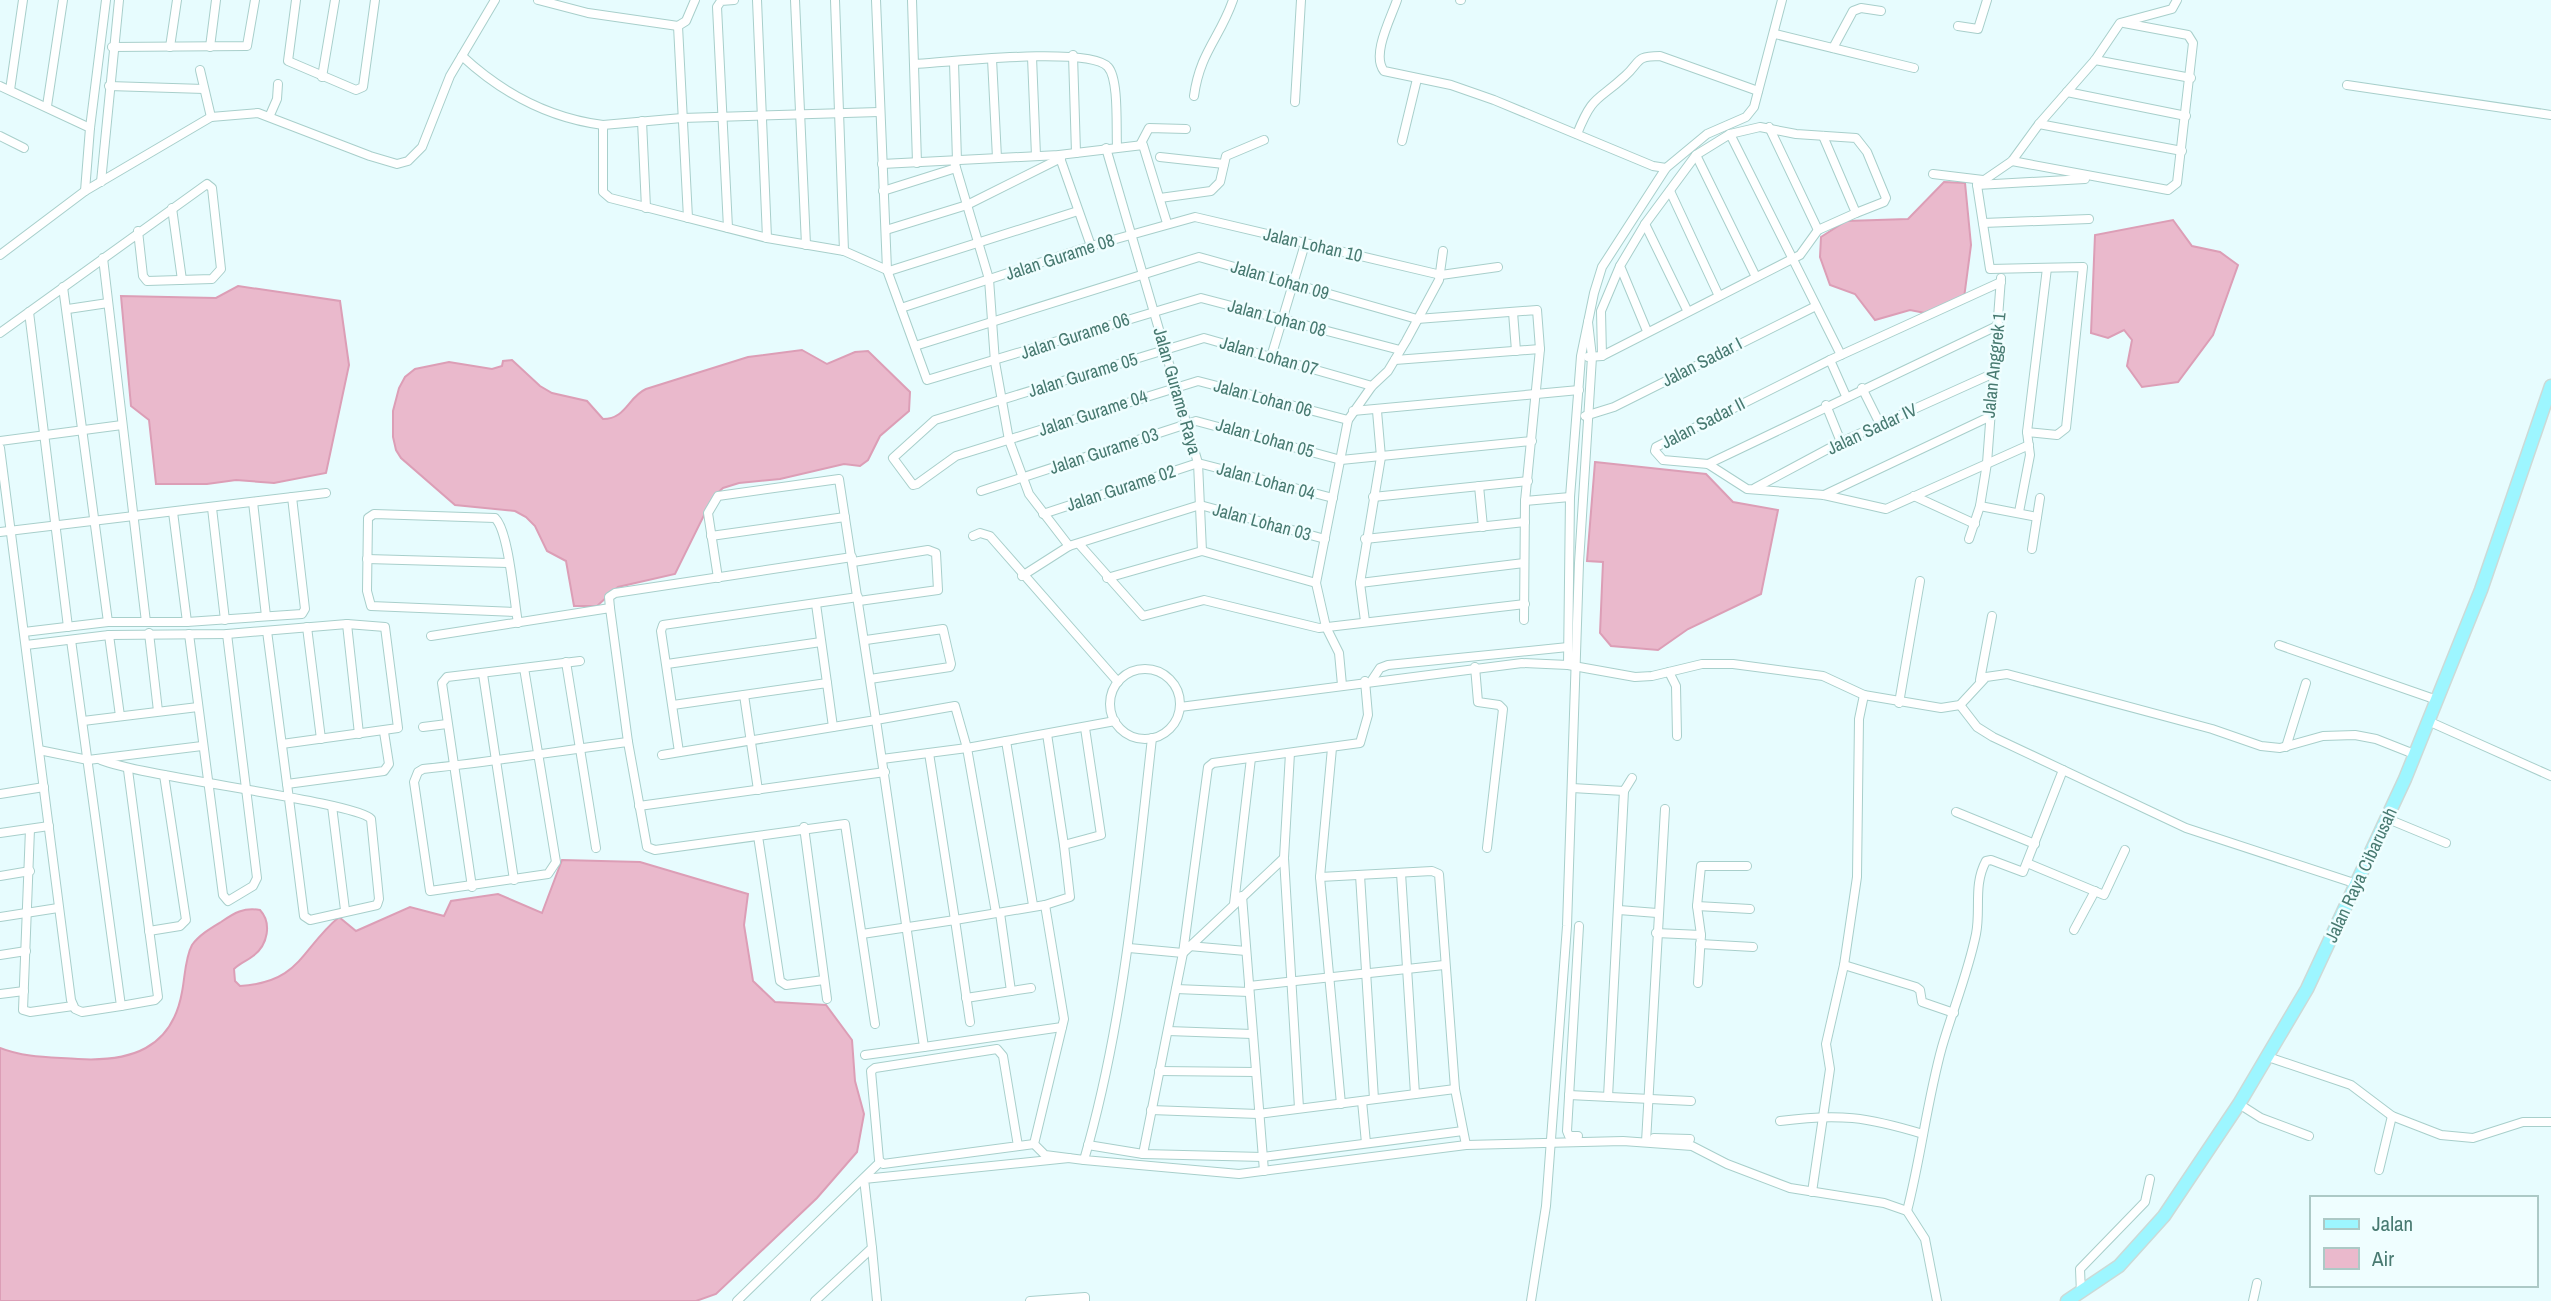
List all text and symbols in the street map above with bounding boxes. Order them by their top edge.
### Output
street label: Jalan Lohan 10 [1261,221,1365,268]
street label: Jalan Gurame 08 [1002,227,1118,286]
street label: Jalan Lohan 09 [1228,254,1332,305]
street label: Jalan Lohan 08 [1225,292,1329,343]
street label: Jalan Gurame 06 [1017,306,1133,365]
street label: Jalan Anggrek 1 [1976,310,2012,419]
street label: Jalan Gurame Raya [1147,324,1208,457]
street label: Jalan Lohan 07 [1217,330,1321,381]
street label: Jalan Sadar I [1657,331,1746,392]
street label: Jalan Gurame 05 [1025,346,1141,403]
street label: Jalan Lohan 06 [1211,372,1315,423]
street label: Jalan Gurame 04 [1035,383,1151,442]
street label: Jalan Sadar II [1657,391,1749,454]
street label: Jalan Sadar IV [1823,397,1921,460]
street label: Jalan Lohan 05 [1213,412,1317,463]
street label: Jalan Gurame 03 [1046,421,1162,480]
street label: Jalan Lohan 04 [1214,455,1318,506]
street label: Jalan Gurame 02 [1063,458,1179,517]
street label: Jalan Lohan 03 [1210,496,1314,547]
street label: Jalan Raya Cibarusah [2318,803,2403,946]
legend [2310,1196,2537,1287]
text: Jalan [2372,1209,2413,1238]
text: Air [2371,1244,2394,1273]

